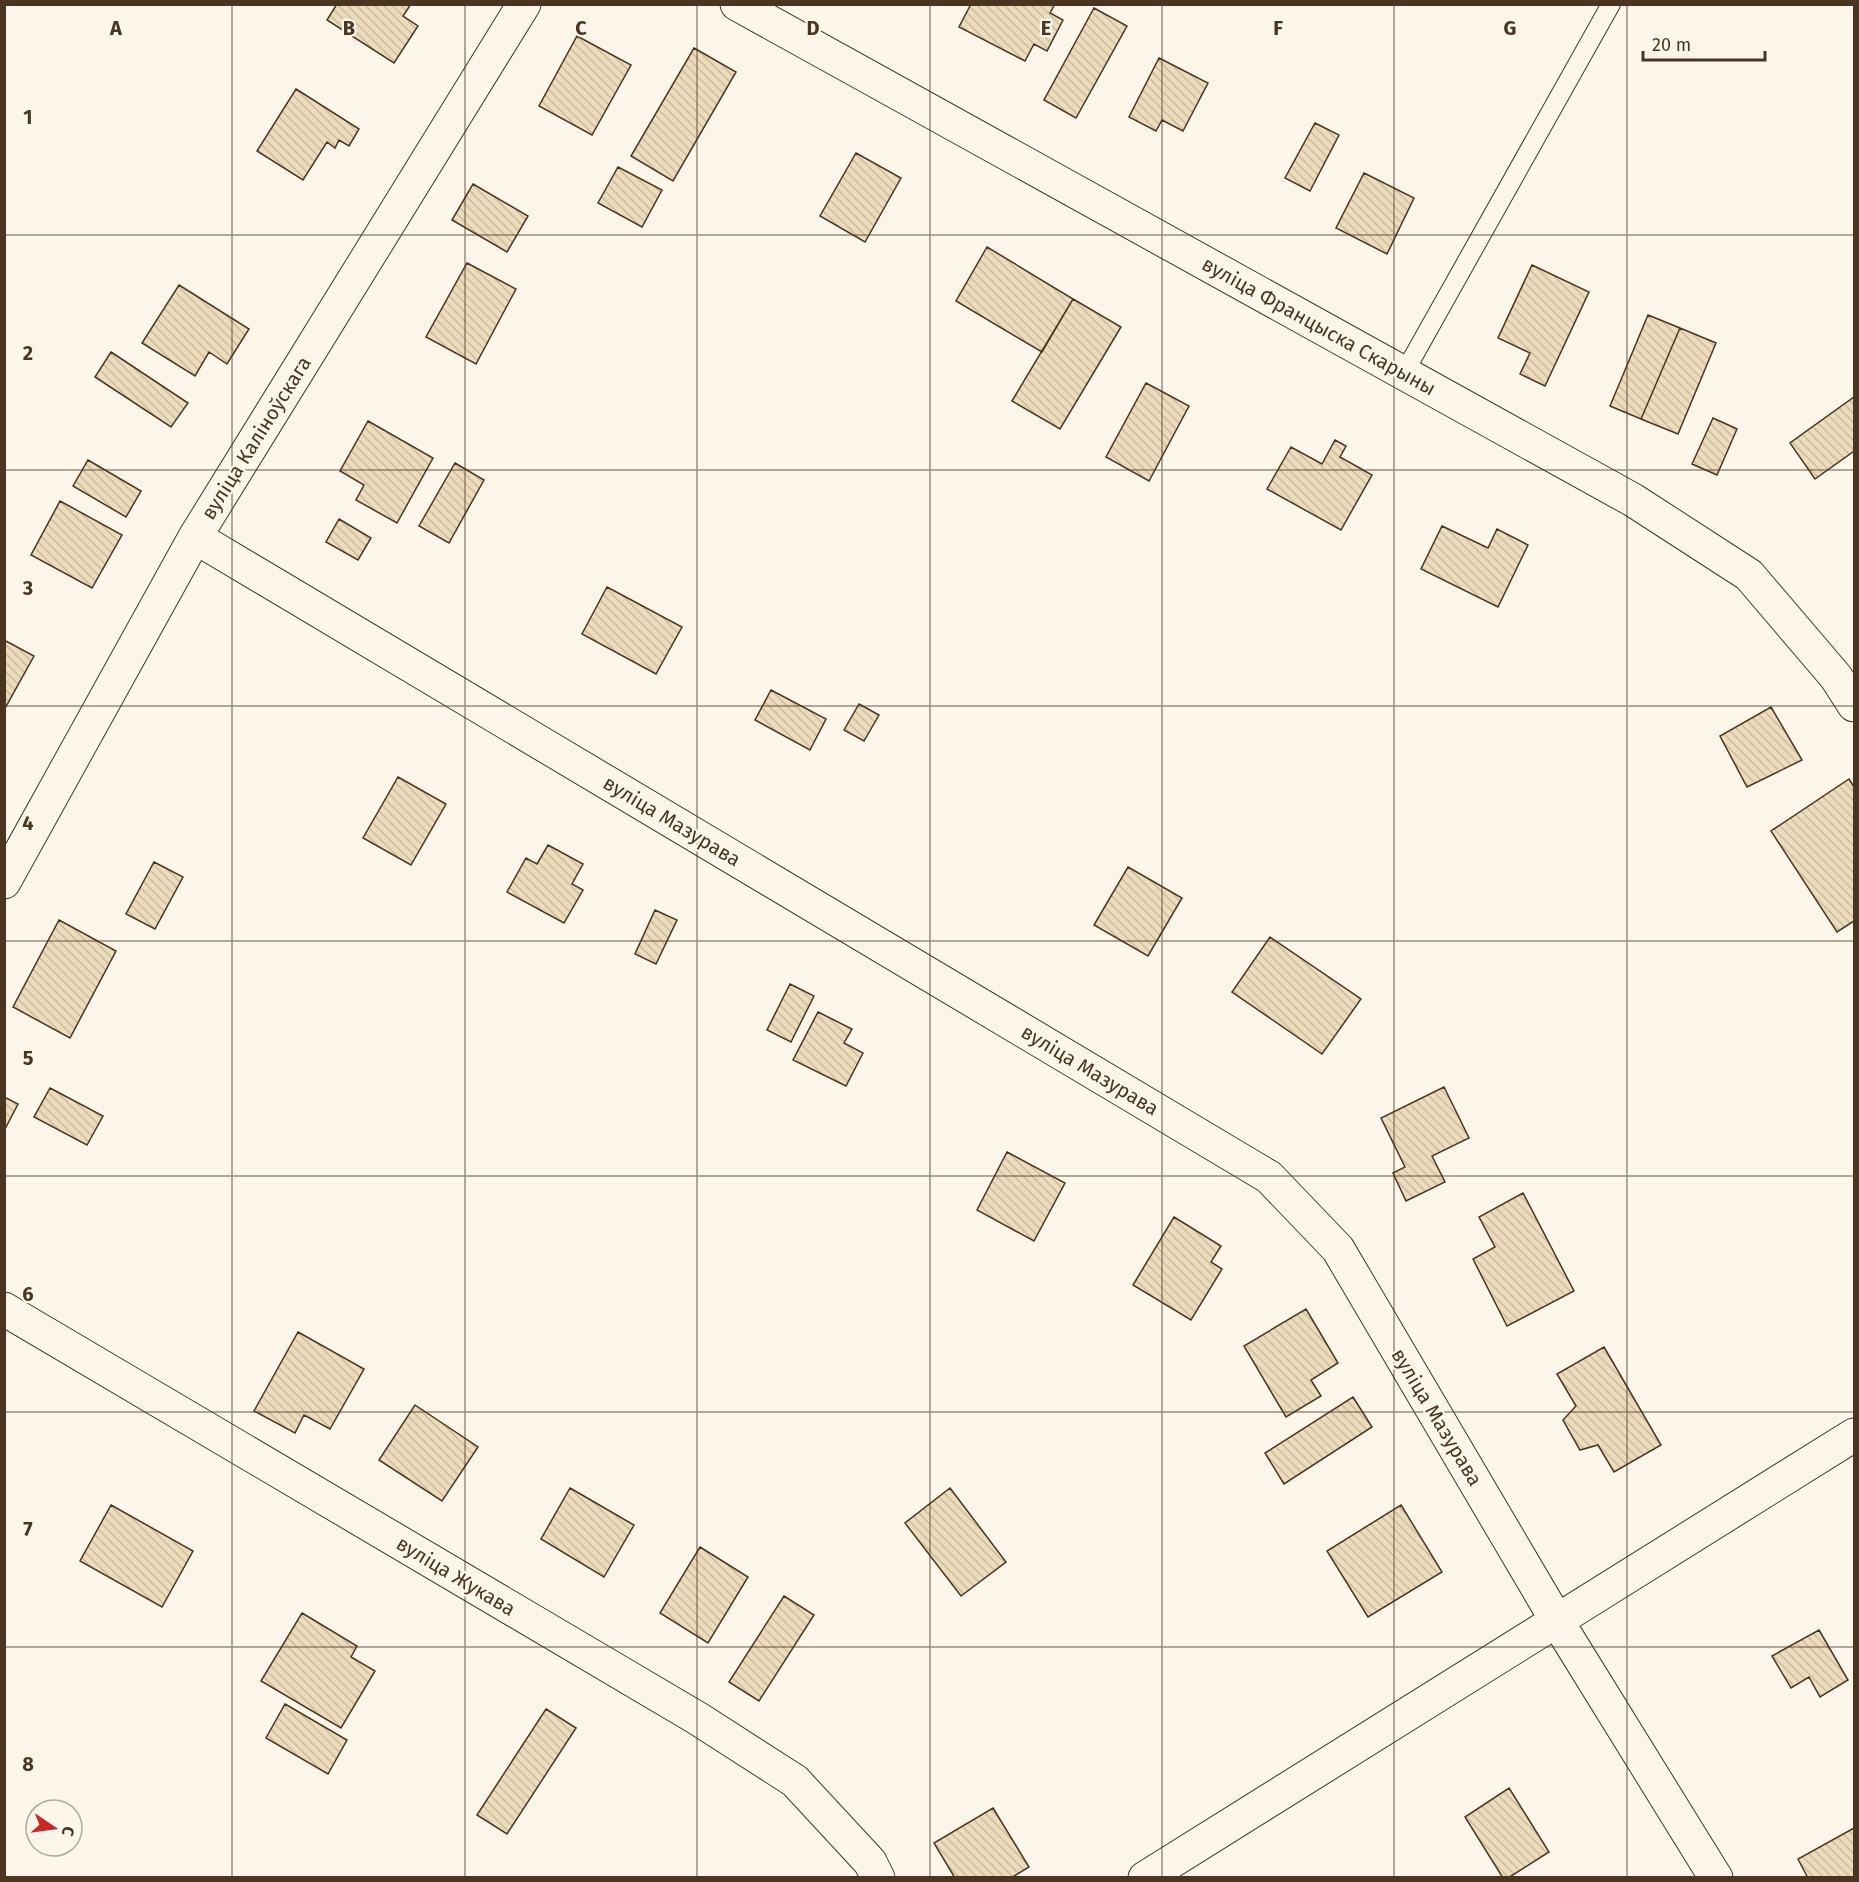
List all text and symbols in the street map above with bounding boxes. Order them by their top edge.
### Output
text: A [109,16,123,40]
text: B [343,16,355,40]
text: C [575,16,587,40]
text: D [806,16,820,40]
text: E [1041,16,1051,40]
text: F [1273,16,1283,40]
text: G [1504,16,1516,40]
scale bar [1643,24,1764,62]
text: 20 m [1652,34,1691,56]
text: 1 [23,105,33,129]
street label: вуліца Францыска Скарыны [1198,252,1440,400]
text: 2 [23,341,33,365]
street label: вуліца Каліноўскага [196,352,316,524]
text: 3 [22,576,33,600]
street label: вуліца Мазурава [599,770,745,872]
text: 4 [22,811,34,835]
street label: вуліца Мазурава [1017,1019,1163,1121]
text: 5 [23,1046,34,1070]
text: 6 [22,1282,34,1306]
street label: вуліца Мазурава [1386,1344,1488,1490]
text: 7 [23,1517,33,1541]
street label: вуліца Жукава [392,1531,520,1621]
text: 8 [22,1752,34,1776]
north arrow [24,1798,84,1858]
text: С [58,1825,78,1839]

